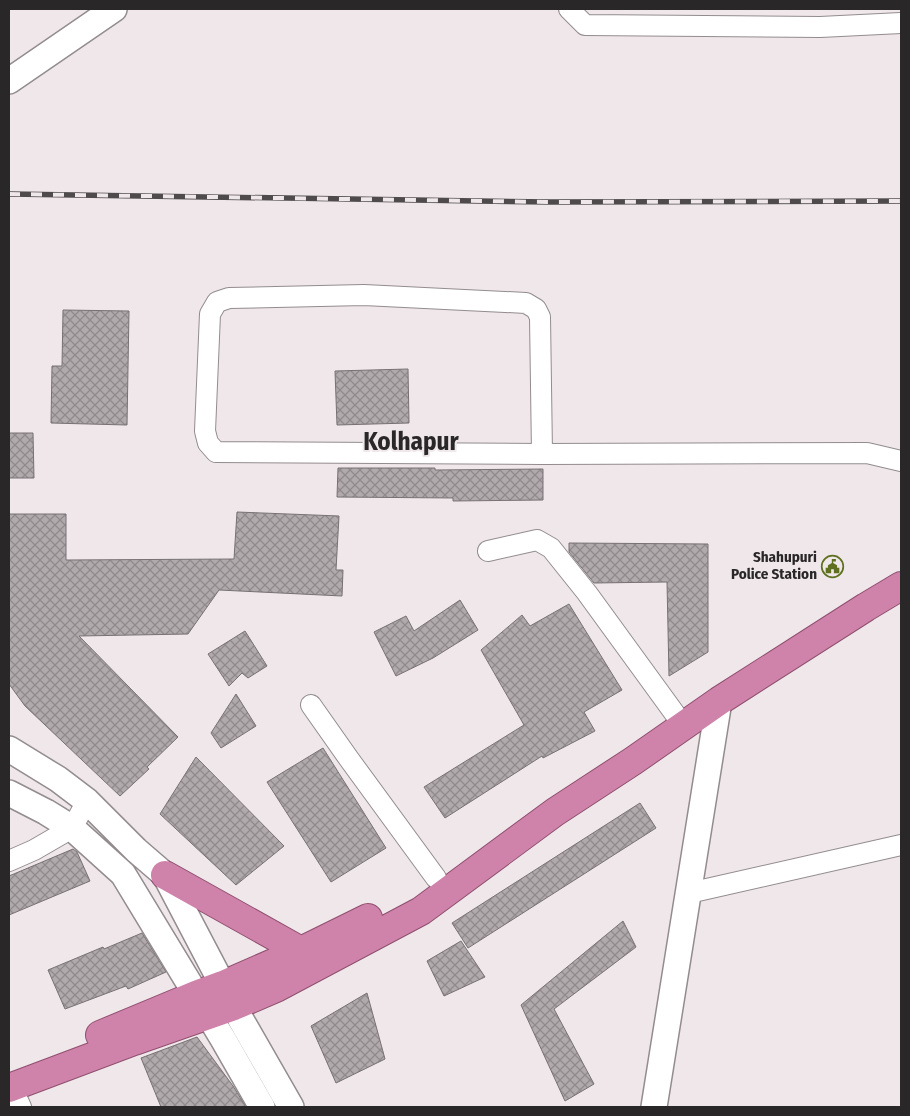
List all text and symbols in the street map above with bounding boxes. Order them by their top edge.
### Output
district label: Kolhapur [363,427,460,457]
place label: Shahupuri Police Station [731,548,817,583]
public building icon: Shahupuri Police Station [821,554,845,578]

